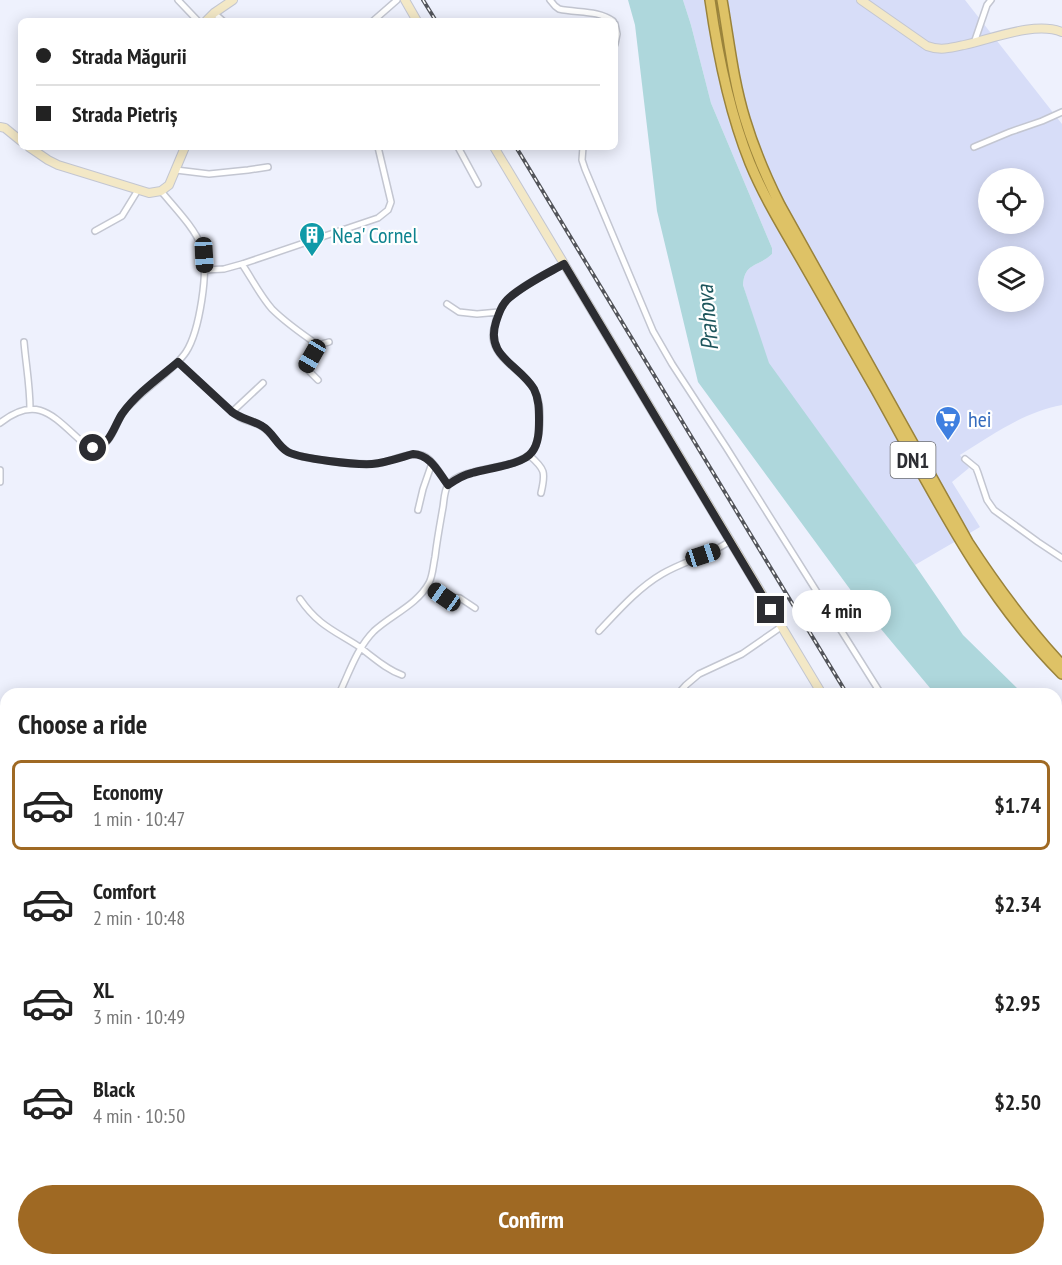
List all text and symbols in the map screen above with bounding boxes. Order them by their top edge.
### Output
text: Strada Măgurii [72,42,187,70]
text: Strada Pietriș [72,100,177,128]
map controls [978,168,1044,312]
button: locate [978,168,1044,234]
building icon: Nea' Cornel [297,220,327,258]
place label: Nea' Cornel [332,221,418,249]
car [194,237,214,273]
button: layers [978,246,1044,312]
water label: Prahova [689,282,725,352]
car [295,336,329,376]
supermarket icon: hei [933,404,963,442]
place label: hei [968,405,992,433]
route start [79,434,106,461]
road number: DN1 [890,442,936,478]
car [683,541,723,569]
car [424,579,464,615]
callout: 4 min [792,589,891,631]
route end [757,596,784,623]
text: 4 min [821,598,862,624]
text: Choose a ride [18,707,147,741]
icon: car [21,778,75,832]
text: Economy [93,778,163,806]
text: $1.74 [994,791,1041,819]
text: 1 min · 10:47 [93,806,185,832]
icon: car [21,877,75,931]
text: Comfort [93,877,156,905]
text: $2.34 [994,890,1041,918]
text: 2 min · 10:48 [93,905,185,931]
icon: car [21,976,75,1030]
text: XL [93,976,114,1004]
text: $2.95 [994,989,1041,1017]
text: 3 min · 10:49 [93,1004,185,1030]
icon: car [21,1075,75,1129]
text: Black [93,1075,135,1103]
text: $2.50 [994,1088,1041,1116]
text: 4 min · 10:50 [93,1103,185,1129]
button: Confirm [18,1185,1044,1254]

